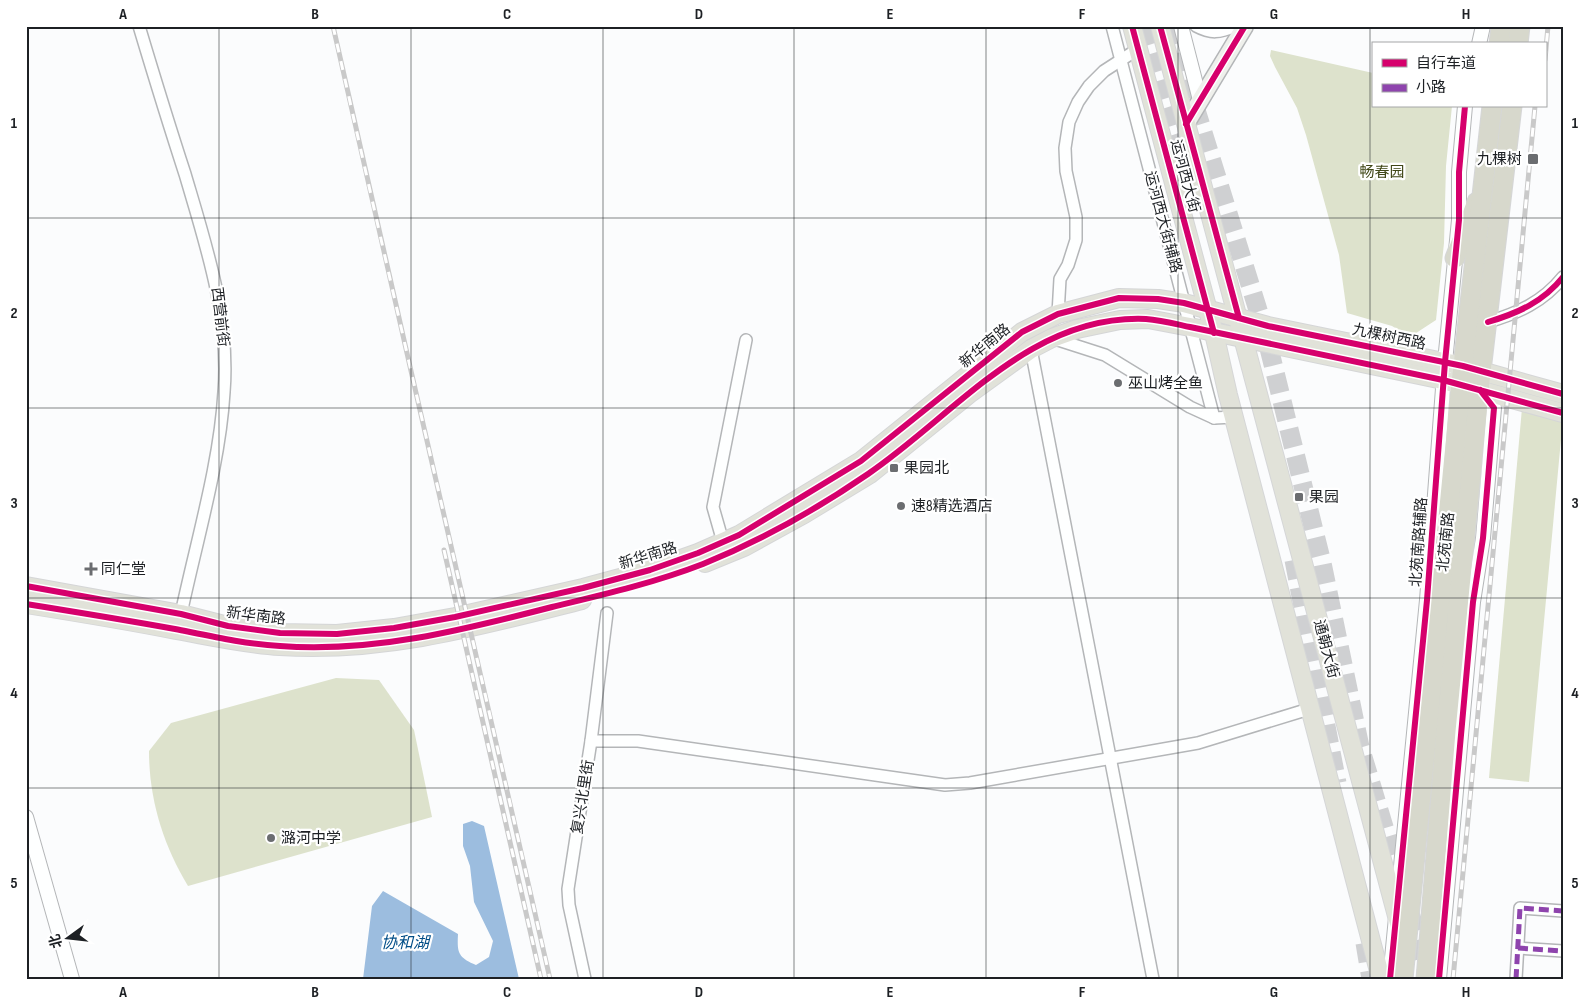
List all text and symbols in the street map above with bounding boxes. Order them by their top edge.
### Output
text: A [118,5,127,24]
text: B [311,5,319,24]
text: C [503,5,511,24]
text: D [695,5,703,24]
text: E [887,5,894,24]
text: F [1079,5,1086,24]
text: G [1270,5,1278,24]
text: H [1462,5,1470,24]
legend [1372,42,1546,108]
text: 自行车道 [1416,54,1476,73]
text: 小路 [1416,78,1446,97]
text: 1 [11,114,18,133]
text: 1 [1572,114,1579,133]
street label: 运河西大街 [1166,137,1204,215]
place label: 九棵树 [1477,150,1522,169]
marker: 九棵树 [1526,152,1540,166]
park label: 畅春园 [1359,163,1405,182]
street label: 运河西大街辅路 [1140,169,1186,275]
street label: 西营前街 [207,286,233,348]
text: 2 [10,304,18,323]
text: 2 [1571,304,1579,323]
street label: 新华南路 [956,320,1014,372]
street label: 九棵树西路 [1350,320,1428,354]
place label: 巫山烤全鱼 [1128,374,1203,393]
marker: 巫山烤全鱼 [1112,377,1124,389]
place label: 果园北 [904,459,949,478]
marker: 果园北 [888,462,900,474]
place label: 果园 [1309,488,1339,507]
marker: 果园 [1293,491,1305,503]
text: 3 [10,494,18,513]
text: 3 [1571,494,1579,513]
street label: 北苑南路辅路 [1406,496,1432,588]
place label: 速8精选酒店 [911,497,993,516]
marker: 速8精选酒店 [895,500,907,512]
street label: 北苑南路 [1433,511,1459,573]
street label: 新华南路 [617,538,679,574]
place label: 同仁堂 [101,560,146,579]
marker: 同仁堂 [85,563,97,575]
street label: 新华南路 [225,603,287,629]
street label: 通朝大街 [1309,618,1343,680]
text: 4 [10,684,18,703]
text: 4 [1571,684,1579,703]
street label: 复兴北里街 [568,758,598,836]
place label: 潞河中学 [281,829,341,848]
marker: 潞河中学 [265,832,277,844]
text: 5 [10,874,18,893]
text: 5 [1571,874,1579,893]
north arrow [42,912,92,962]
text: 北 [46,932,66,950]
water label: 协和湖 [381,934,432,953]
text: A [118,983,127,1002]
text: B [311,983,319,1002]
text: C [503,983,511,1002]
text: D [695,983,703,1002]
text: E [887,983,894,1002]
text: F [1079,983,1086,1002]
text: G [1270,983,1278,1002]
text: H [1462,983,1470,1002]

